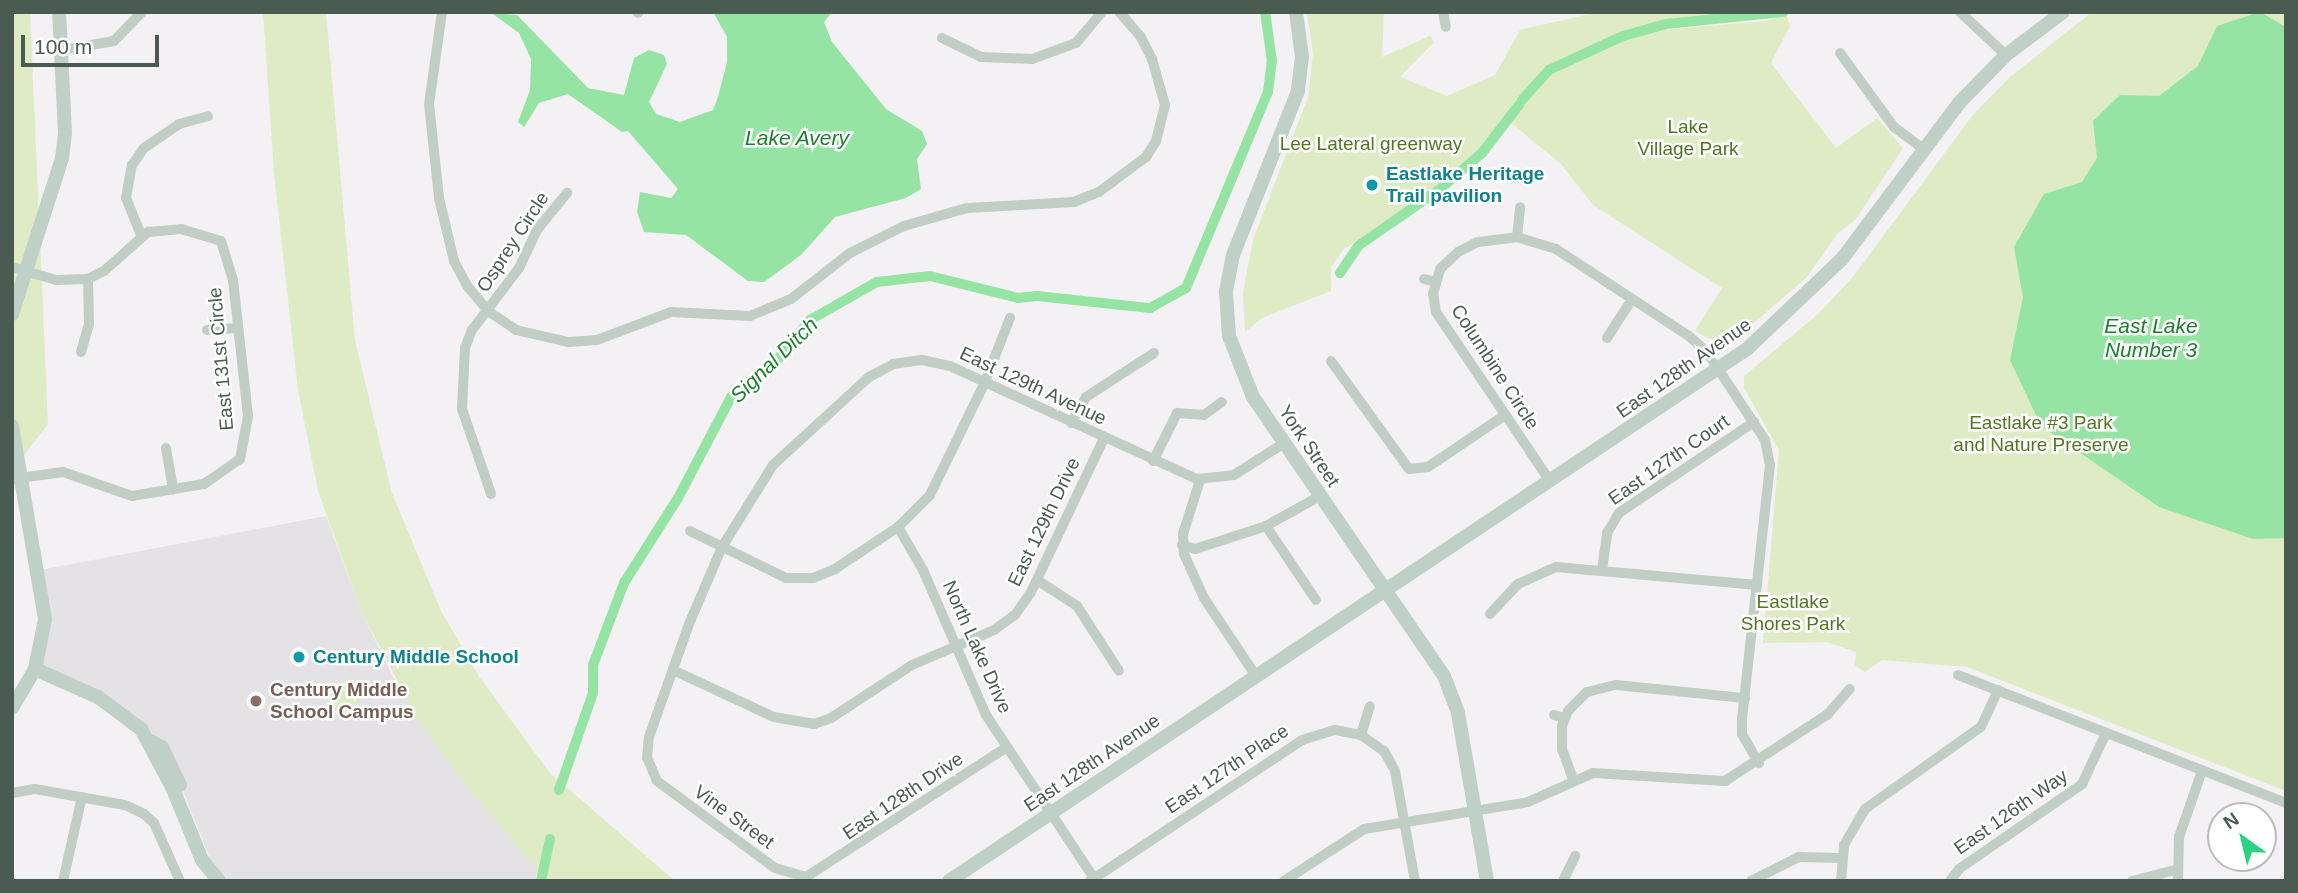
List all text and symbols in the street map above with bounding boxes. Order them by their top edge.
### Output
scale bar [24,21,163,65]
text: 100 m [34,35,92,58]
park label: Lake Village Park [1637,116,1739,160]
water label: Lake Avery [745,125,849,151]
park label: Lee Lateral greenway [1280,133,1462,155]
place label: Eastlake Heritage Trail pavilion [1386,163,1544,207]
marker: Eastlake Heritage Trail pavilion [1364,177,1380,193]
street label: Osprey Circle [472,188,554,296]
street label: East 131st Circle [203,286,239,432]
street label: Columbine Circle [1446,300,1544,434]
water label: Signal Ditch [725,312,823,408]
street label: East 128th Avenue [1612,313,1756,423]
water label: East Lake Number 3 [2104,313,2198,363]
street label: East 129th Avenue [956,342,1110,430]
street label: York Street [1273,401,1345,491]
street label: East 127th Court [1604,410,1734,510]
park label: Eastlake #3 Park and Nature Preserve [1953,412,2129,456]
street label: East 129th Drive [1003,454,1085,590]
street label: North Lake Drive [938,577,1016,717]
park label: Eastlake Shores Park [1741,591,1845,635]
place label: Century Middle School [313,646,519,668]
marker: Century Middle School [291,649,307,665]
place label: Century Middle School Campus [270,679,414,723]
marker: Century Middle School Campus [248,693,264,709]
street label: East 128th Avenue [1019,709,1165,817]
street label: East 127th Place [1161,719,1293,819]
street label: East 128th Drive [838,747,968,845]
street label: East 126th Way [1950,764,2072,860]
street label: Vine Street [689,780,779,854]
north arrow [2207,802,2277,872]
text: N [2220,808,2243,833]

